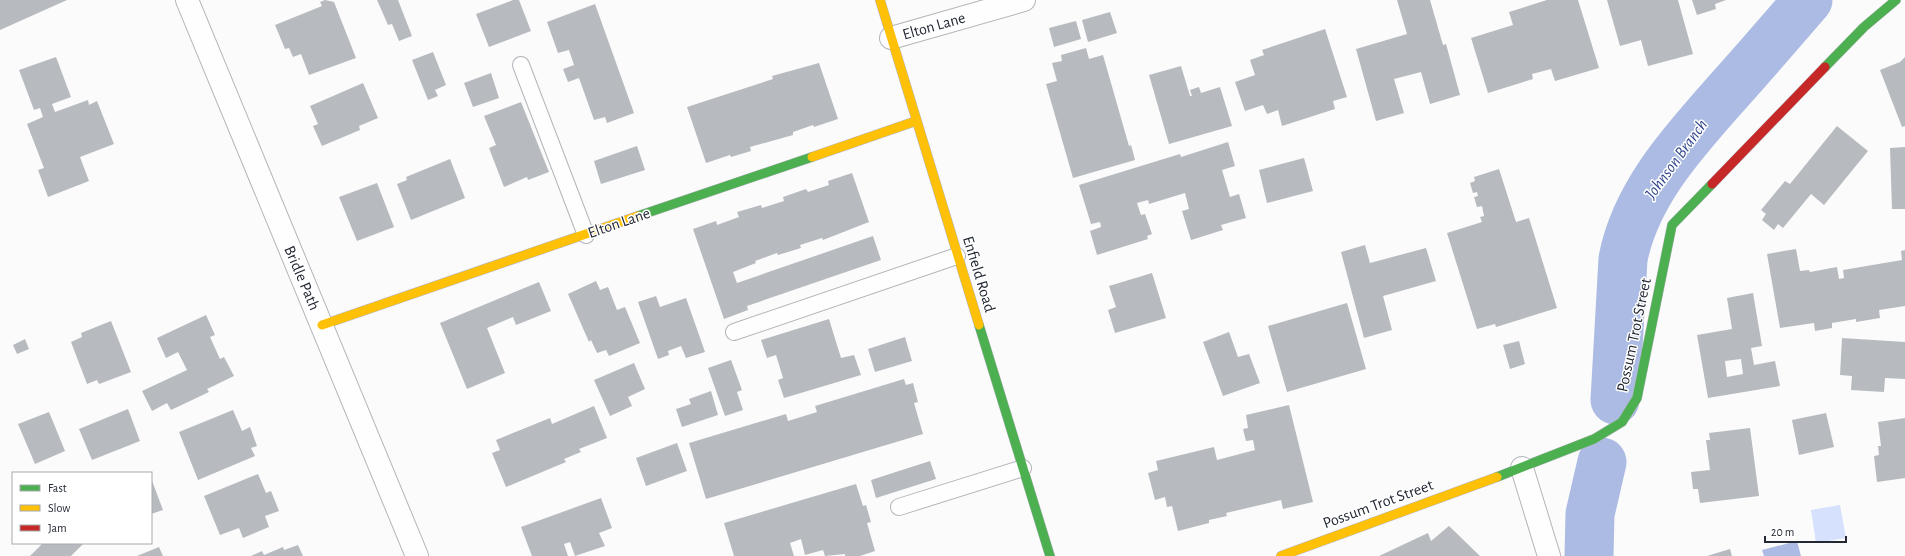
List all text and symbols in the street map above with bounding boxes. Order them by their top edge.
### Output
street label: Elton Lane [901,9,967,43]
water label: Johnson Branch [1641,116,1710,203]
street label: Elton Lane [586,205,652,241]
street label: Enfield Road [960,234,998,314]
street label: Bridle Path [281,243,323,313]
street label: Possum Trot Street [1614,277,1654,393]
legend [12,472,152,544]
street label: Possum Trot Street [1321,477,1435,531]
text: Fast [48,482,67,494]
text: Slow [48,502,70,514]
scale bar [1765,518,1846,544]
text: Jam [48,522,67,534]
text: 20 m [1771,526,1794,538]

